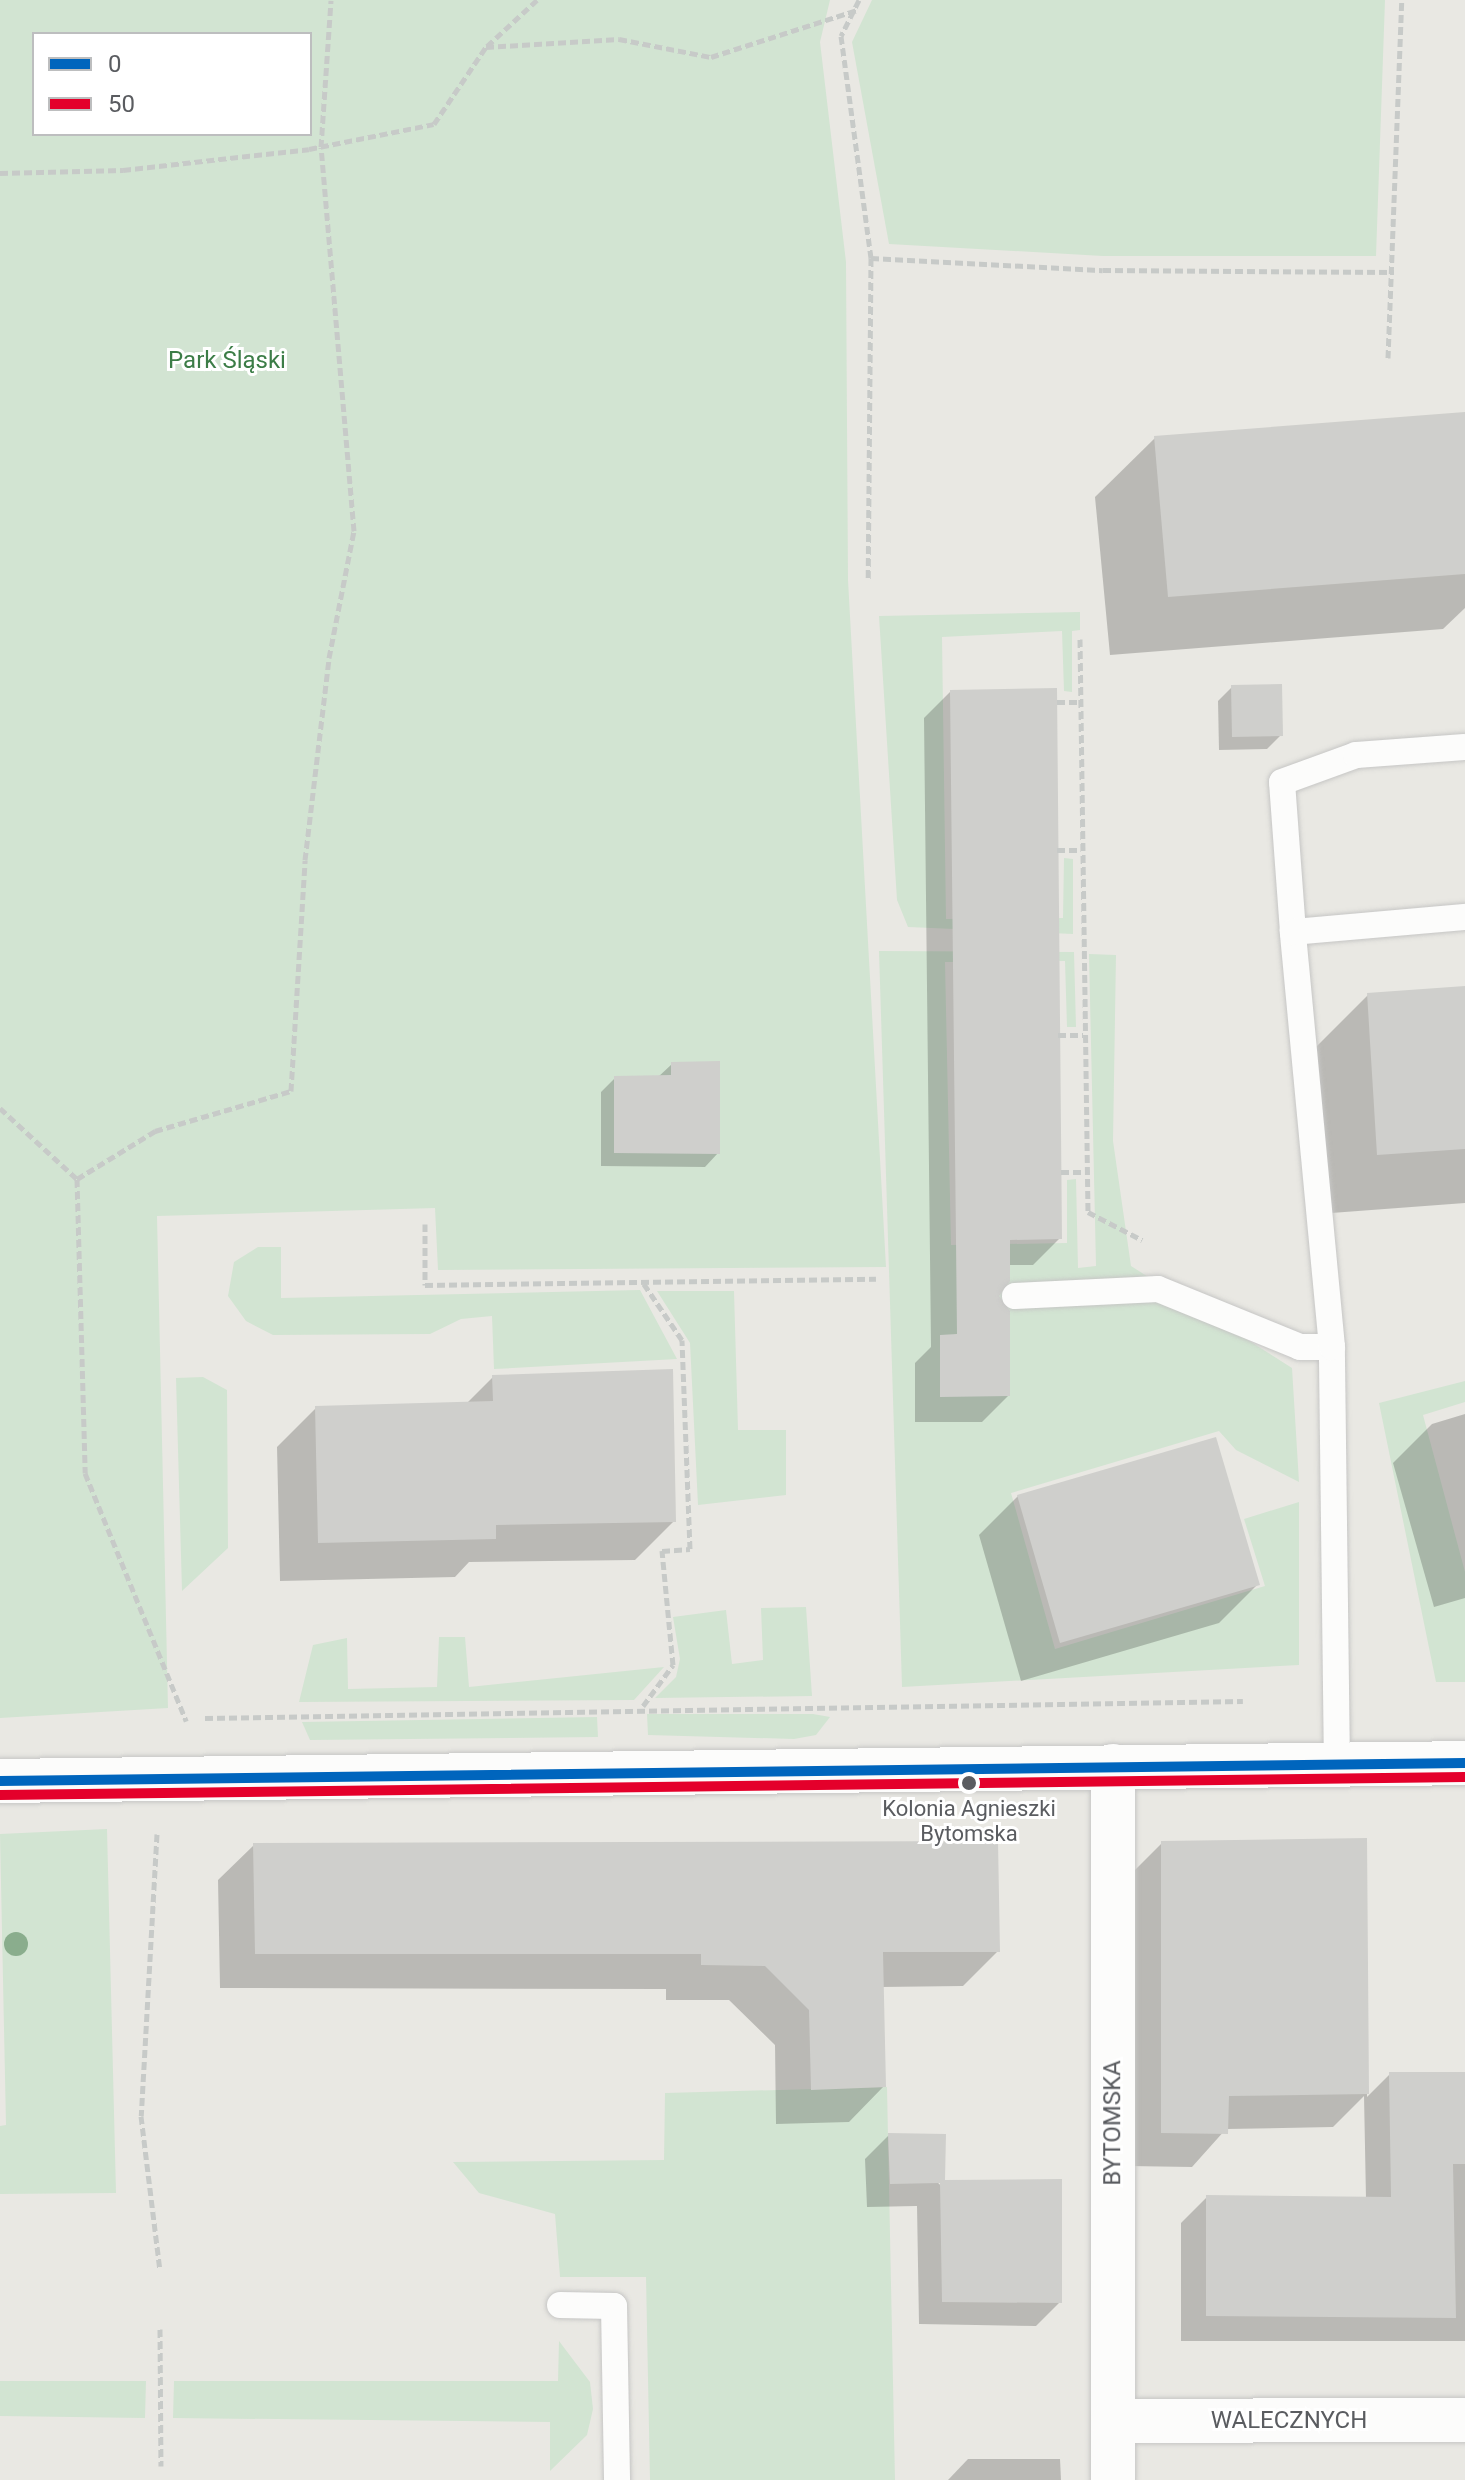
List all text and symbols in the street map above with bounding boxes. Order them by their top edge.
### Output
legend [32,32,312,136]
text: 0 [108,50,122,78]
text: 50 [108,90,135,118]
park label: Park Śląski [168,347,286,375]
marker: Kolonia Agnieszki Bytomska [961,1775,977,1791]
place label: Kolonia Agnieszki Bytomska [882,1795,1056,1846]
street label: BYTOMSKA [1099,2060,1127,2186]
street label: WALECZNYCH [1211,2407,1367,2435]

